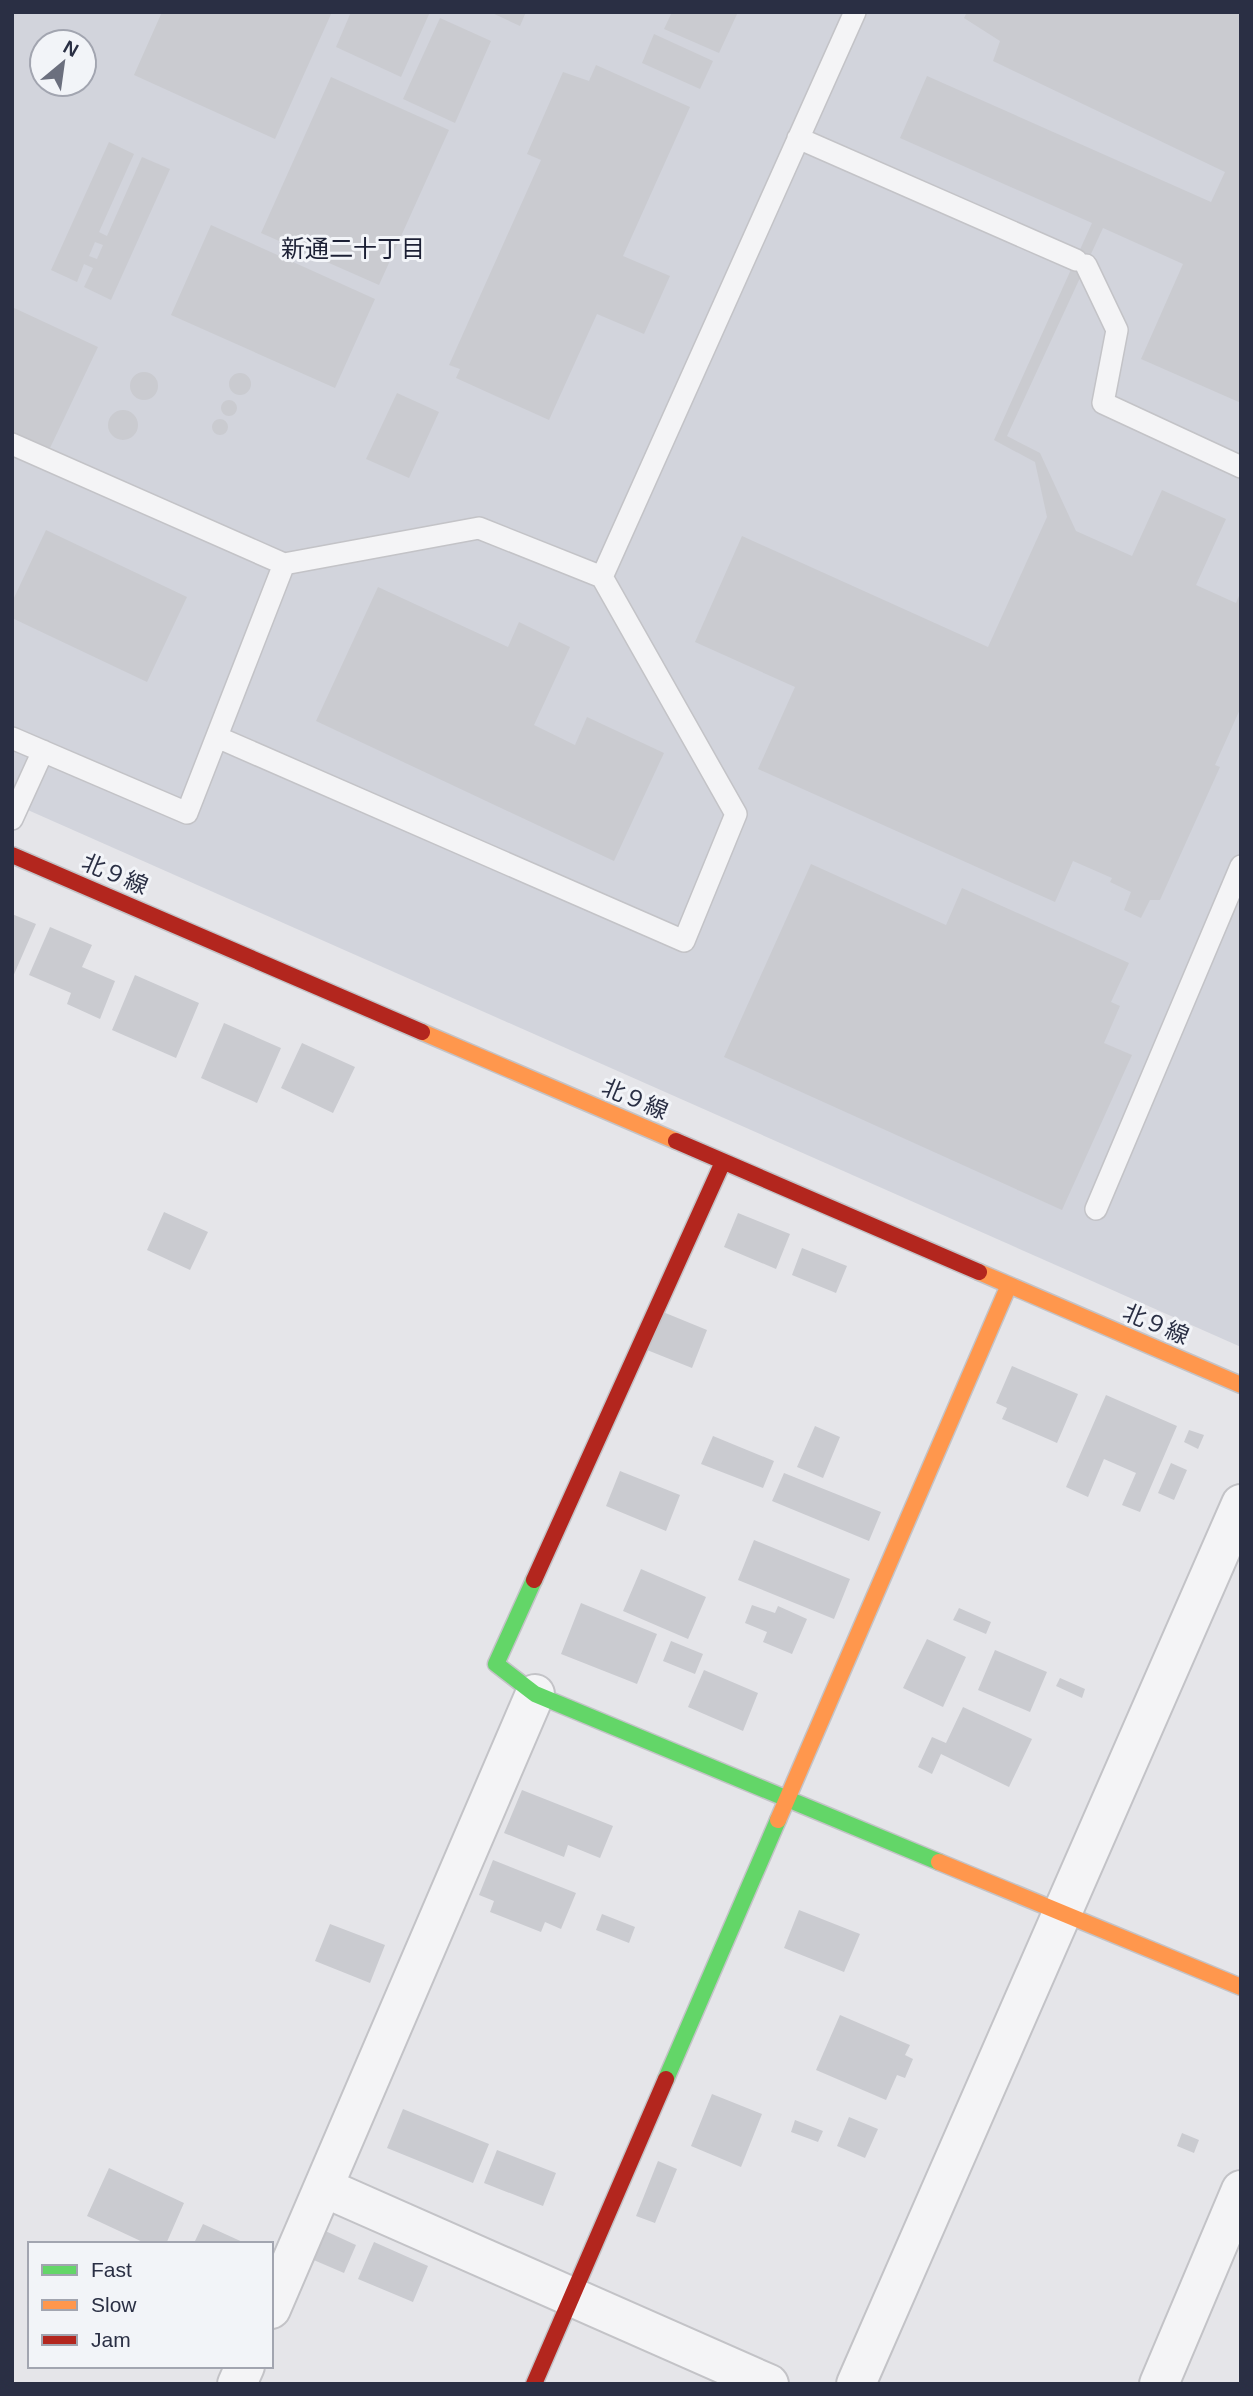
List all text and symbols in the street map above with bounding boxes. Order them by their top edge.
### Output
north arrow [28,28,98,98]
text: N [60,36,82,61]
district label: 新通二十丁目 [281,235,425,262]
street label: 北９線 [78,849,152,899]
street label: 北９線 [598,1074,672,1124]
street label: 北９線 [1119,1299,1193,1349]
legend [28,2242,273,2368]
text: Fast [91,2258,132,2281]
text: Slow [91,2293,137,2316]
text: Jam [91,2328,131,2351]

